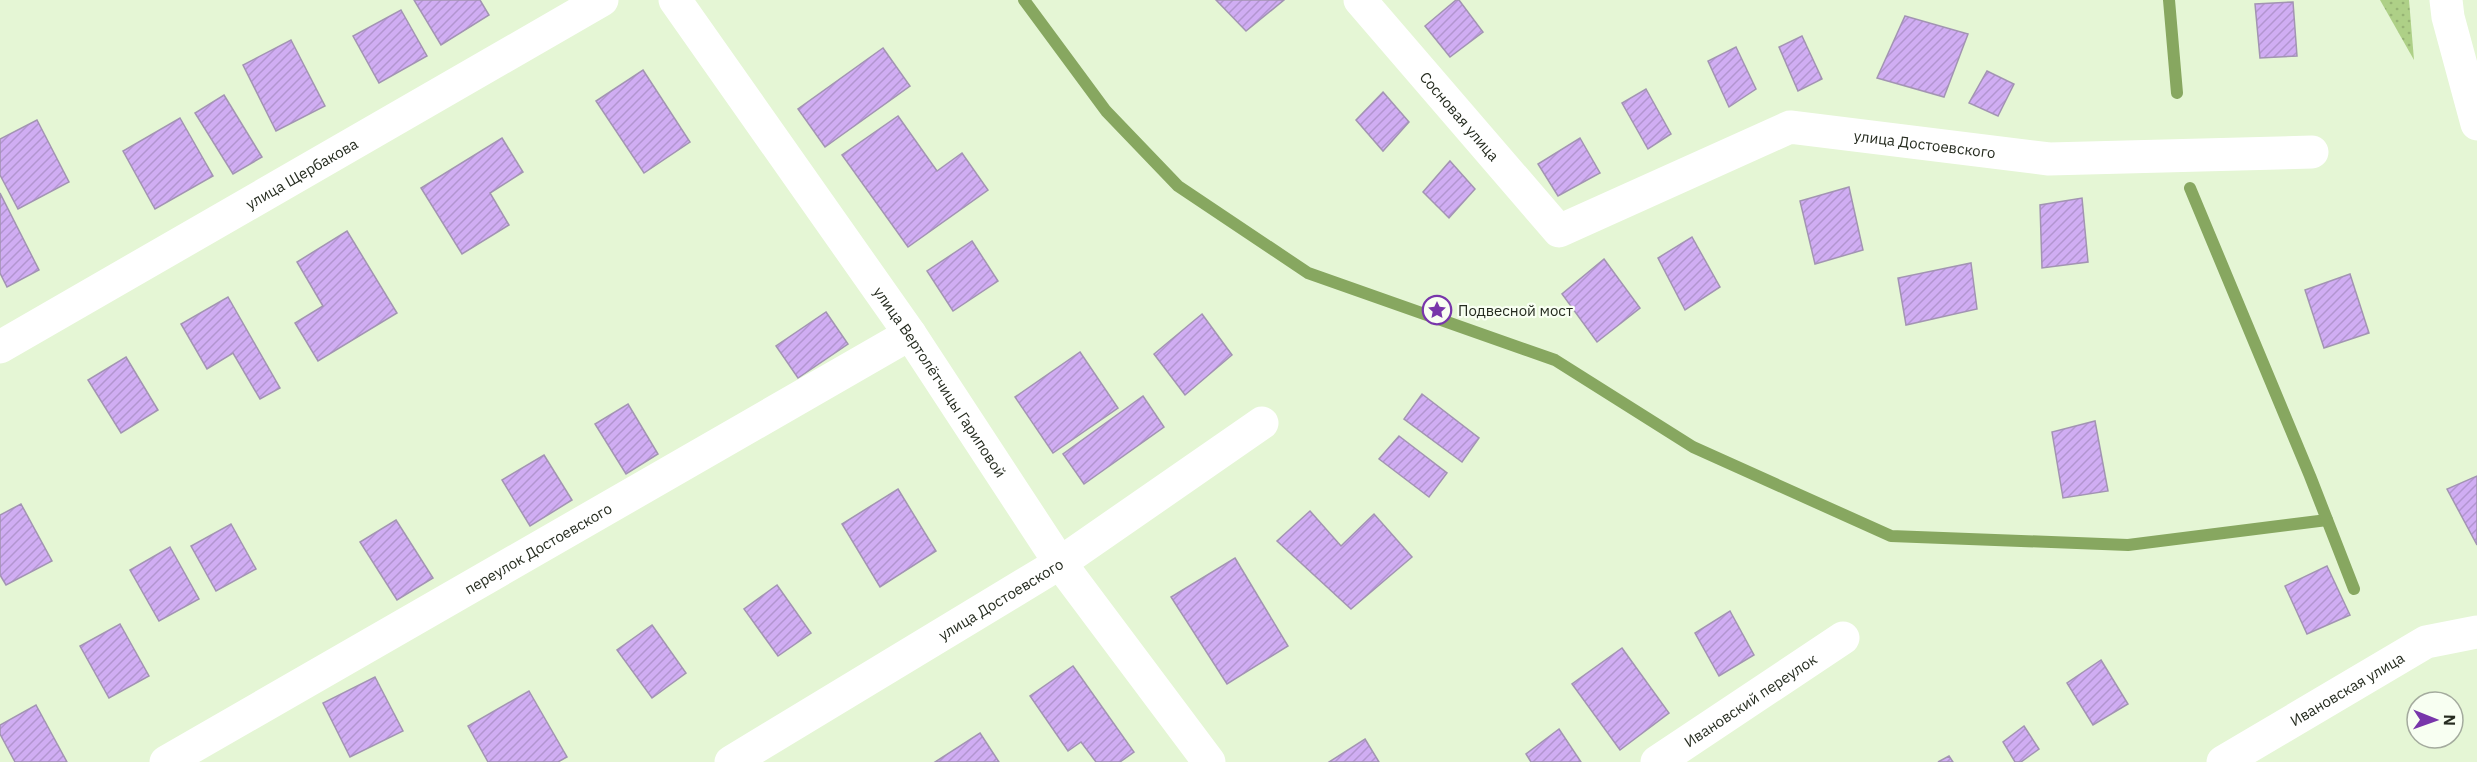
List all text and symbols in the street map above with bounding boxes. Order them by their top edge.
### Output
street label: Сосновая улица [1416,67,1504,165]
street label: улица Достоевского [1853,125,1997,162]
street label: улица Щербакова [242,133,361,213]
street label: улица Вертолётчицы Гариповой [870,283,1011,481]
place icon: Подвесной мост [1421,294,1453,326]
place label: Подвесной мост [1458,301,1573,320]
street label: переулок Достоевского [461,498,615,598]
street label: улица Достоевского [935,554,1066,644]
street label: Ивановская улица [2286,648,2407,730]
street label: Ивановский переулок [1680,649,1820,751]
north arrow [2405,690,2465,750]
text: N [2440,714,2460,726]

